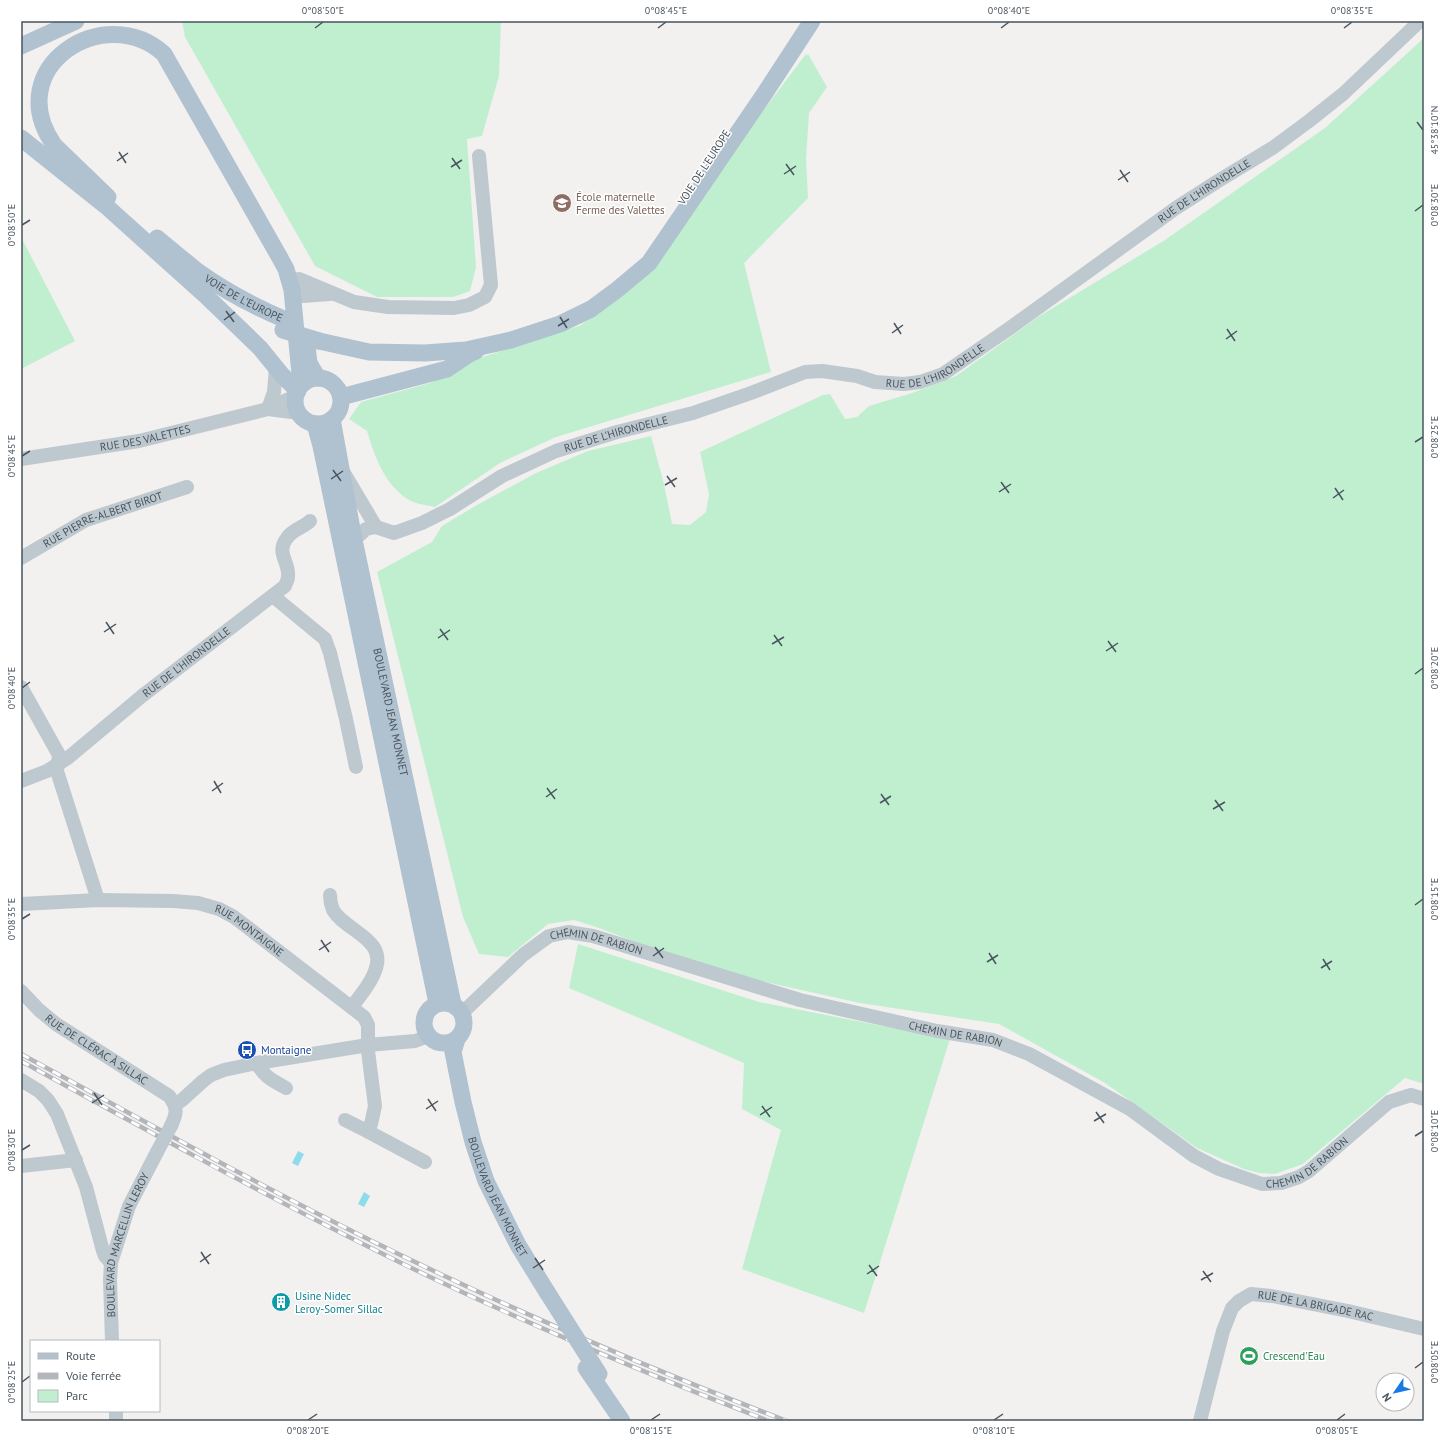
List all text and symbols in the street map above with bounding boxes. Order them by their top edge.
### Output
text: 0°08'50"E [302,4,344,17]
text: 0°08'45"E [645,4,687,17]
text: 0°08'40"E [988,4,1030,17]
text: 0°08'35"E [1331,4,1373,17]
text: 45°38'10"N [1428,105,1441,155]
street label: VOIE DE L'EUROPE [674,127,734,208]
street label: RUE DE L'HIRONDELLE [1155,156,1253,226]
text: 0°08'30"E [1428,184,1441,226]
place label: École maternelle Ferme des Valettes [576,190,665,217]
school or university icon: École maternelle Ferme des Valettes [551,192,573,214]
text: 0°08'50"E [5,204,18,246]
street label: VOIE DE L'EUROPE [201,271,285,325]
street label: RUE DE L'HIRONDELLE [885,341,987,391]
street label: RUE DE L'HIRONDELLE [562,413,669,455]
text: 0°08'25"E [1428,416,1441,458]
street label: RUE DES VALETTES [99,421,192,454]
text: 0°08'45"E [5,435,18,477]
street label: RUE PIERRE-ALBERT BIROT [41,489,164,551]
street label: RUE DE L'HIRONDELLE [140,624,233,700]
street label: BOULEVARD JEAN MONNET [370,647,411,777]
text: 0°08'20"E [1428,647,1441,689]
text: 0°08'40"E [5,667,18,709]
text: 0°08'15"E [1428,878,1441,920]
text: 0°08'35"E [5,898,18,940]
street label: RUE MONTAIGNE [214,901,286,960]
street label: CHEMIN DE RABION [549,925,644,958]
street label: RUE DE CLÉRAC À SILLAC [42,1011,150,1088]
street label: CHEMIN DE RABION [907,1018,1005,1050]
bus stop icon: Montaigne [236,1039,258,1061]
place label: Montaigne [261,1043,312,1057]
text: 0°08'10"E [1428,1110,1441,1152]
text: 0°08'30"E [5,1129,18,1171]
street label: CHEMIN DE RABION [1265,1134,1351,1191]
street label: BOULEVARD JEAN MONNET [465,1135,531,1260]
street label: BOULEVARD MARCELLIN LEROY [103,1170,152,1318]
street label: RUE DE LA BRIGADE RAC [1257,1288,1375,1324]
place label: Usine Nidec Leroy-Somer Sillac [295,1289,383,1316]
building icon: Usine Nidec Leroy-Somer Sillac [270,1291,292,1313]
legend [30,1340,160,1412]
text: 0°08'05"E [1428,1341,1441,1383]
sports icon: Crescend'Eau [1238,1345,1260,1367]
text: Route [66,1348,96,1363]
place label: Crescend'Eau [1263,1349,1325,1363]
text: 0°08'25"E [5,1361,18,1403]
text: Voie ferrée [65,1368,121,1383]
north arrow [1375,1372,1415,1412]
text: Parc [66,1388,88,1403]
text: N [1379,1391,1395,1405]
text: 0°08'20"E [287,1424,329,1437]
text: 0°08'15"E [630,1424,672,1437]
text: 0°08'10"E [973,1424,1015,1437]
text: 0°08'05"E [1316,1424,1358,1437]

